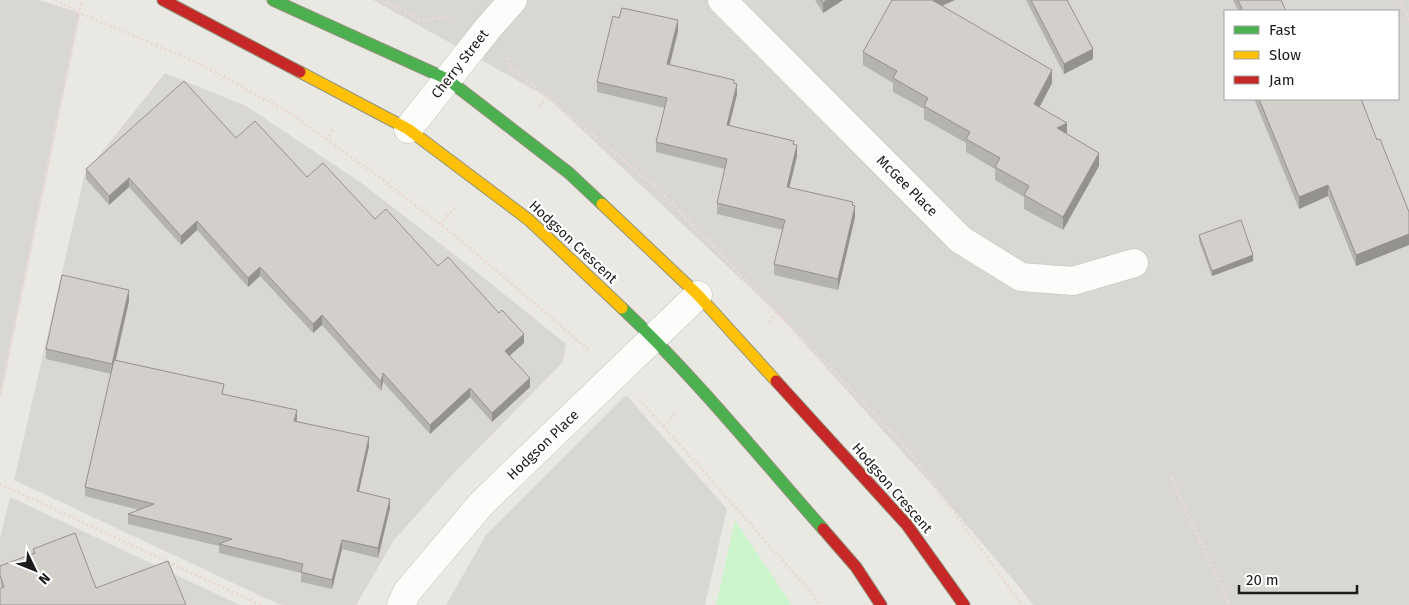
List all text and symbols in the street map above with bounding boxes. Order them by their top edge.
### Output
legend [1224,10,1399,100]
text: Fast [1269,21,1296,39]
street label: Cherry Street [428,25,493,102]
text: Slow [1269,46,1301,64]
text: Jam [1269,71,1295,89]
street label: McGee Place [873,152,941,220]
street label: Hodgson Crescent [526,197,621,288]
street label: Hodgson Place [503,406,583,484]
street label: Hodgson Crescent [848,439,936,537]
north arrow [10,545,60,595]
scale bar [1239,562,1356,594]
text: N [35,569,54,588]
text: 20 m [1246,571,1279,589]

